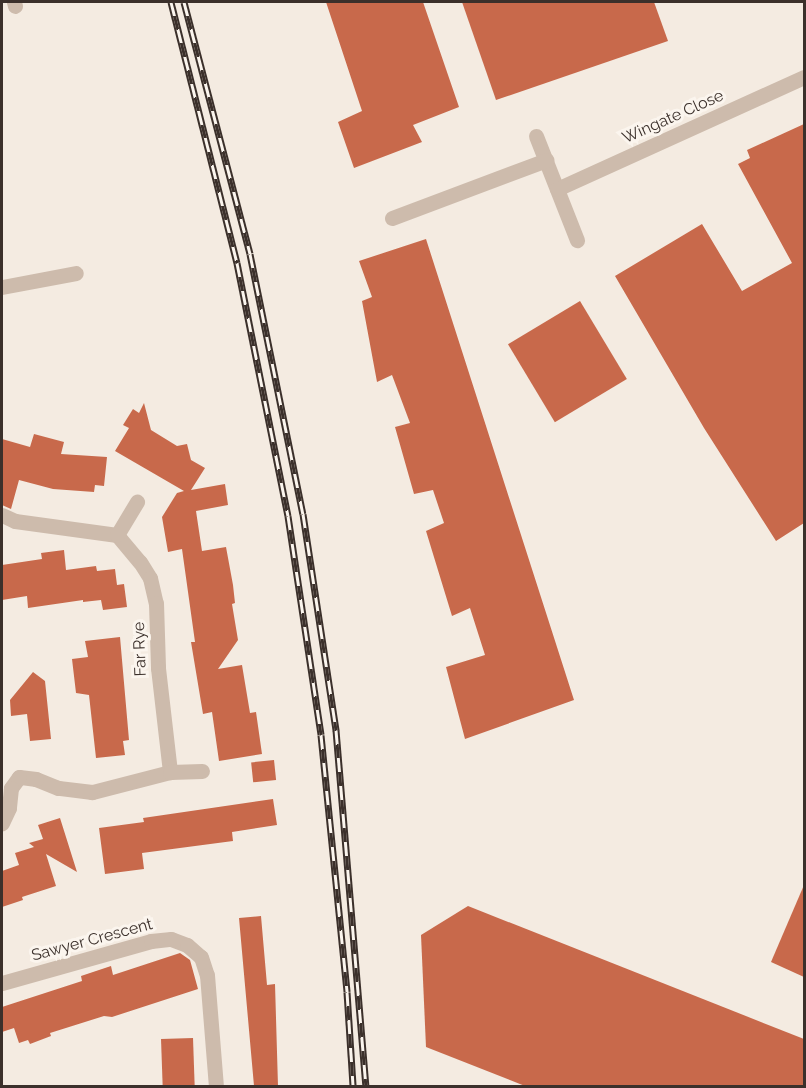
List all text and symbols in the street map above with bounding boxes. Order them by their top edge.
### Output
street label: Wingate Close [619,86,727,148]
street label: Far Rye [129,621,151,677]
street label: Sawyer Crescent [29,915,155,965]

